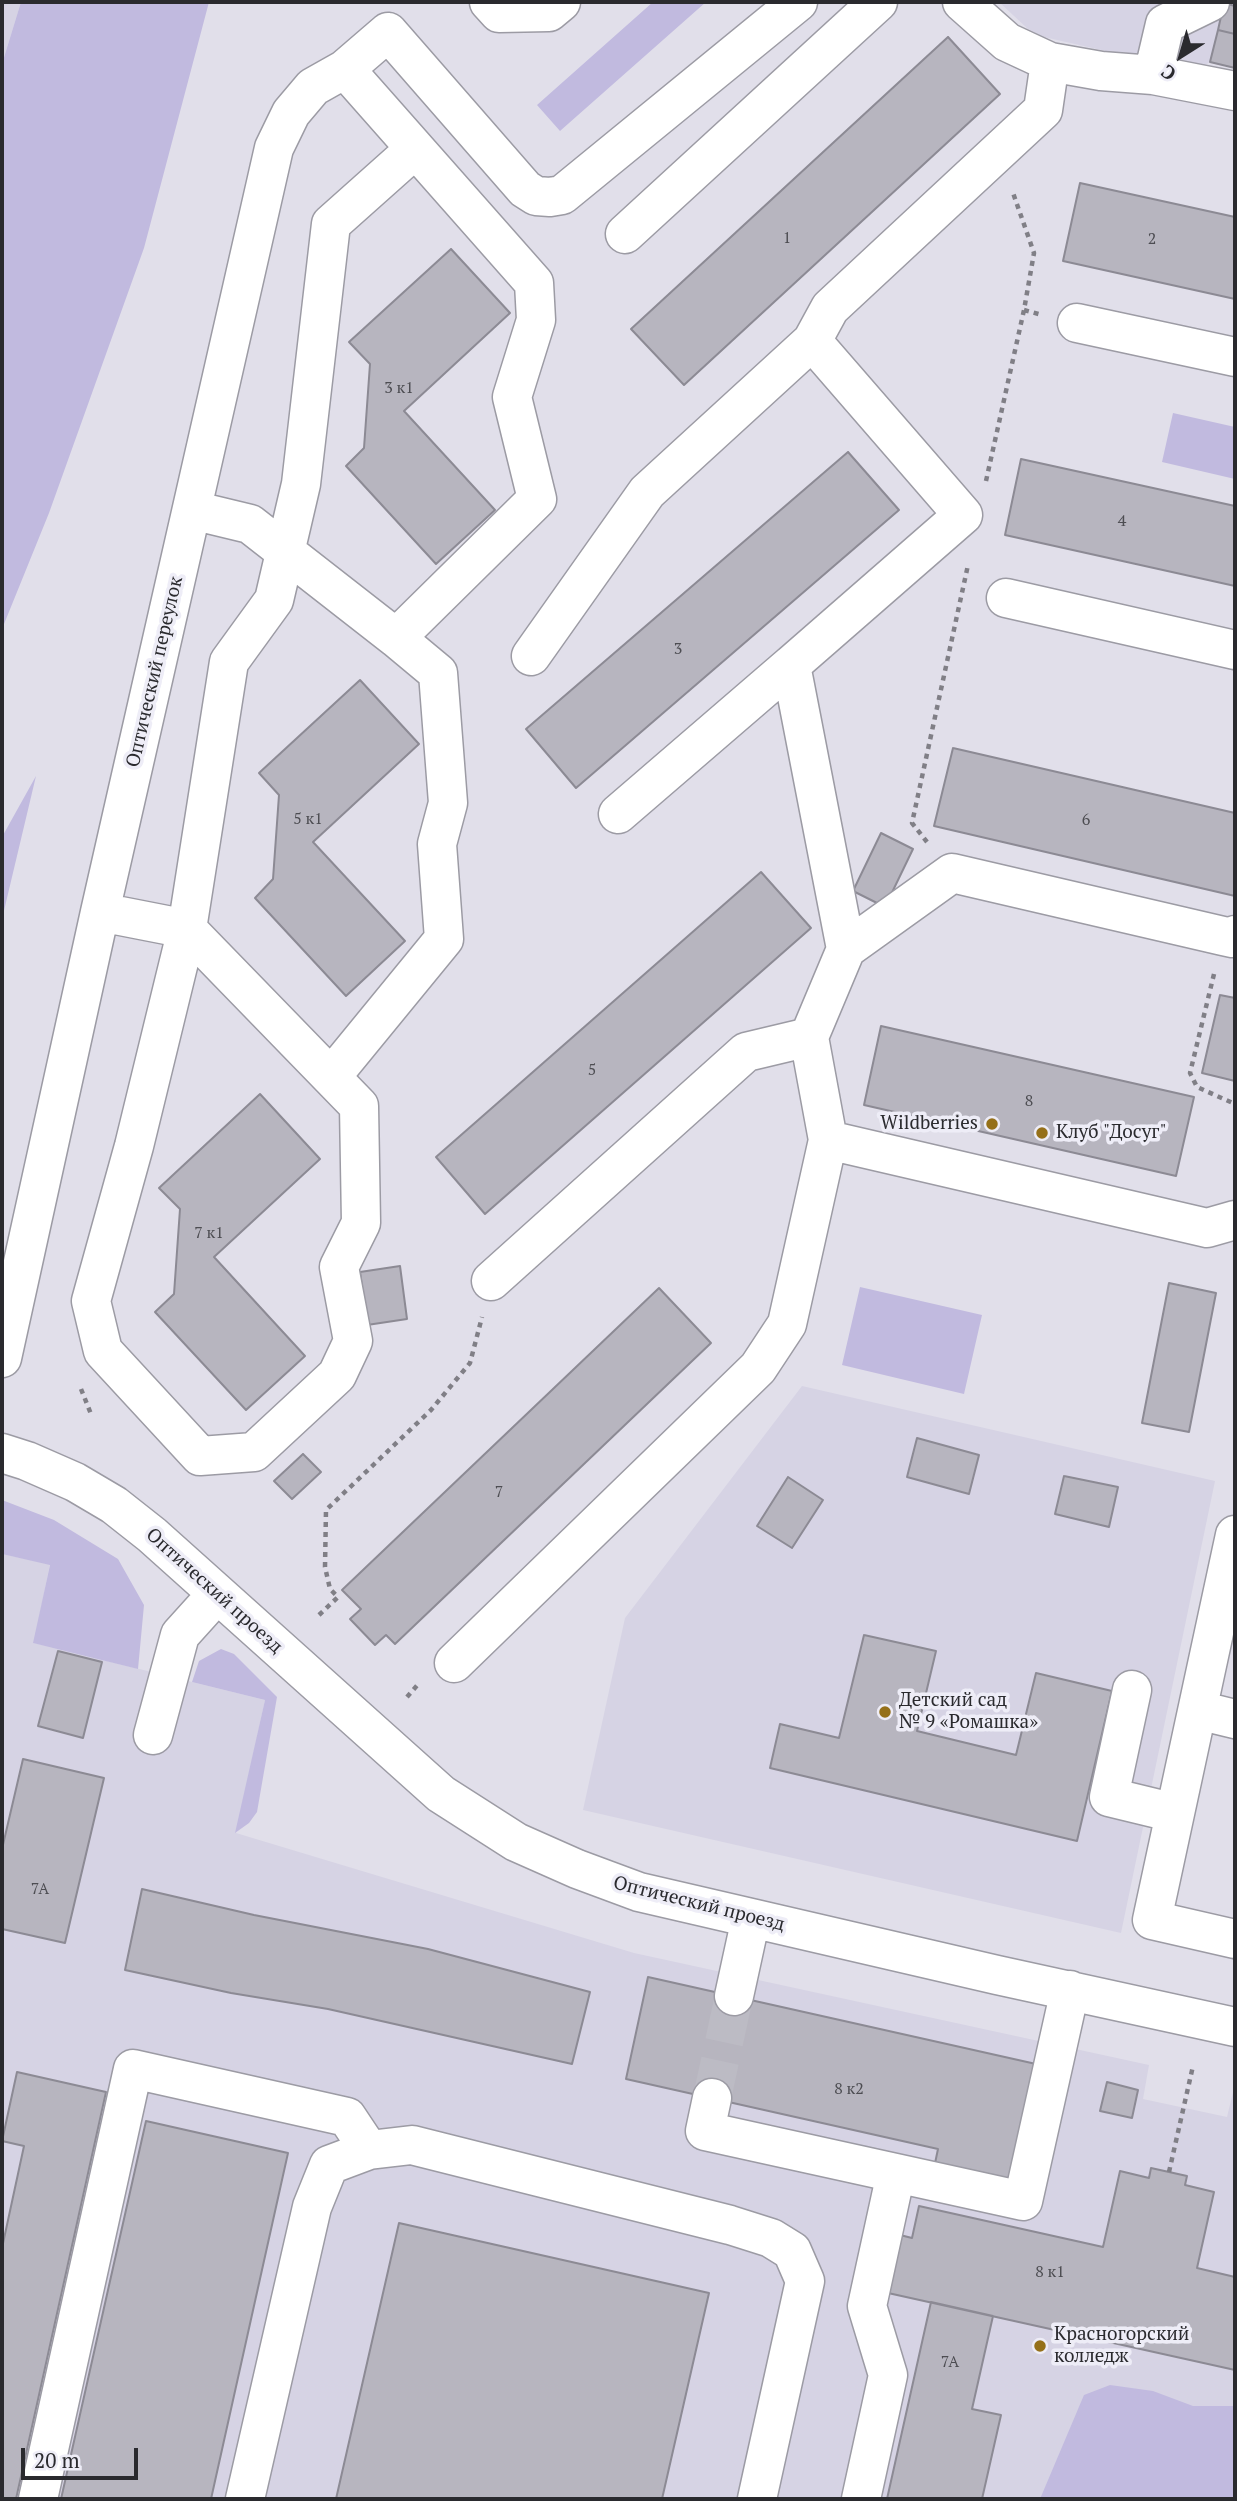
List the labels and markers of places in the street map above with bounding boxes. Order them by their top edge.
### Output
place label: Wildberries [880,1113,978,1135]
marker: Wildberries [984,1116,1000,1132]
place label: Клуб "Досуг" [1056,1122,1167,1144]
marker: Клуб "Досуг" [1034,1125,1050,1141]
place label: Детский сад № 9 «Ромашка» [899,1690,1038,1734]
marker: Детский сад № 9 «Ромашка» [877,1704,893,1720]
place label: Красногорский колледж [1054,2324,1189,2368]
marker: Красногорский колледж [1032,2338,1048,2354]

